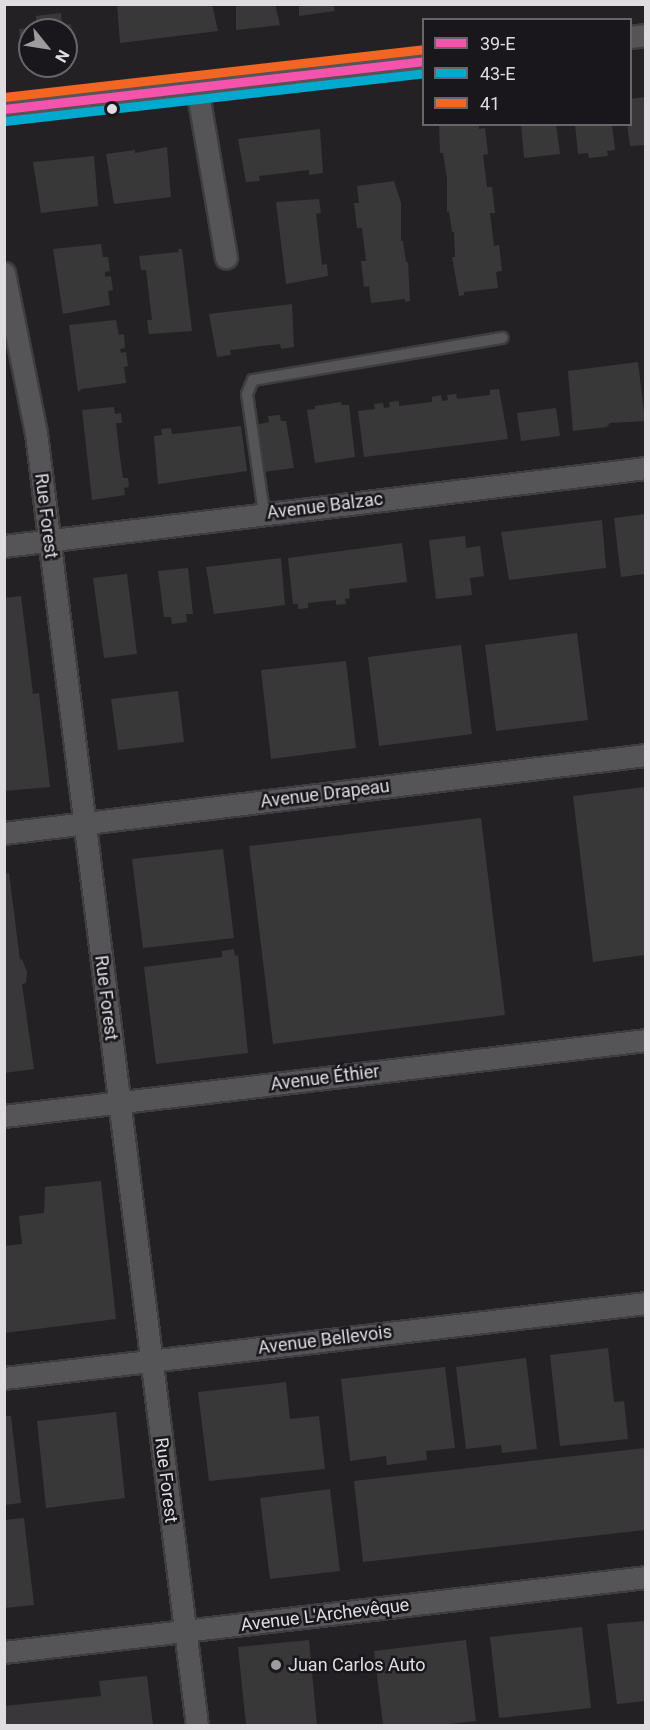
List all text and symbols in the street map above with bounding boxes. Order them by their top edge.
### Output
north arrow [18,18,78,78]
legend [422,18,632,126]
text: 39-E [480,33,515,54]
text: N [51,47,73,66]
text: 43-E [480,63,515,84]
text: 41 [480,93,500,114]
unlabelled marker [106,103,118,115]
street label: Rue Forest [30,472,62,560]
street label: Avenue Balzac [266,488,384,524]
street label: Avenue Drapeau [259,775,391,813]
street label: Rue Forest [90,954,122,1042]
street label: Avenue Éthier [269,1061,381,1095]
street label: Avenue Bellevois [257,1321,393,1359]
street label: Rue Forest [150,1436,182,1524]
street label: Avenue L'Archevêque [240,1594,410,1636]
place label: Juan Carlos Auto [288,1654,426,1676]
marker: Juan Carlos Auto [269,1658,283,1672]

